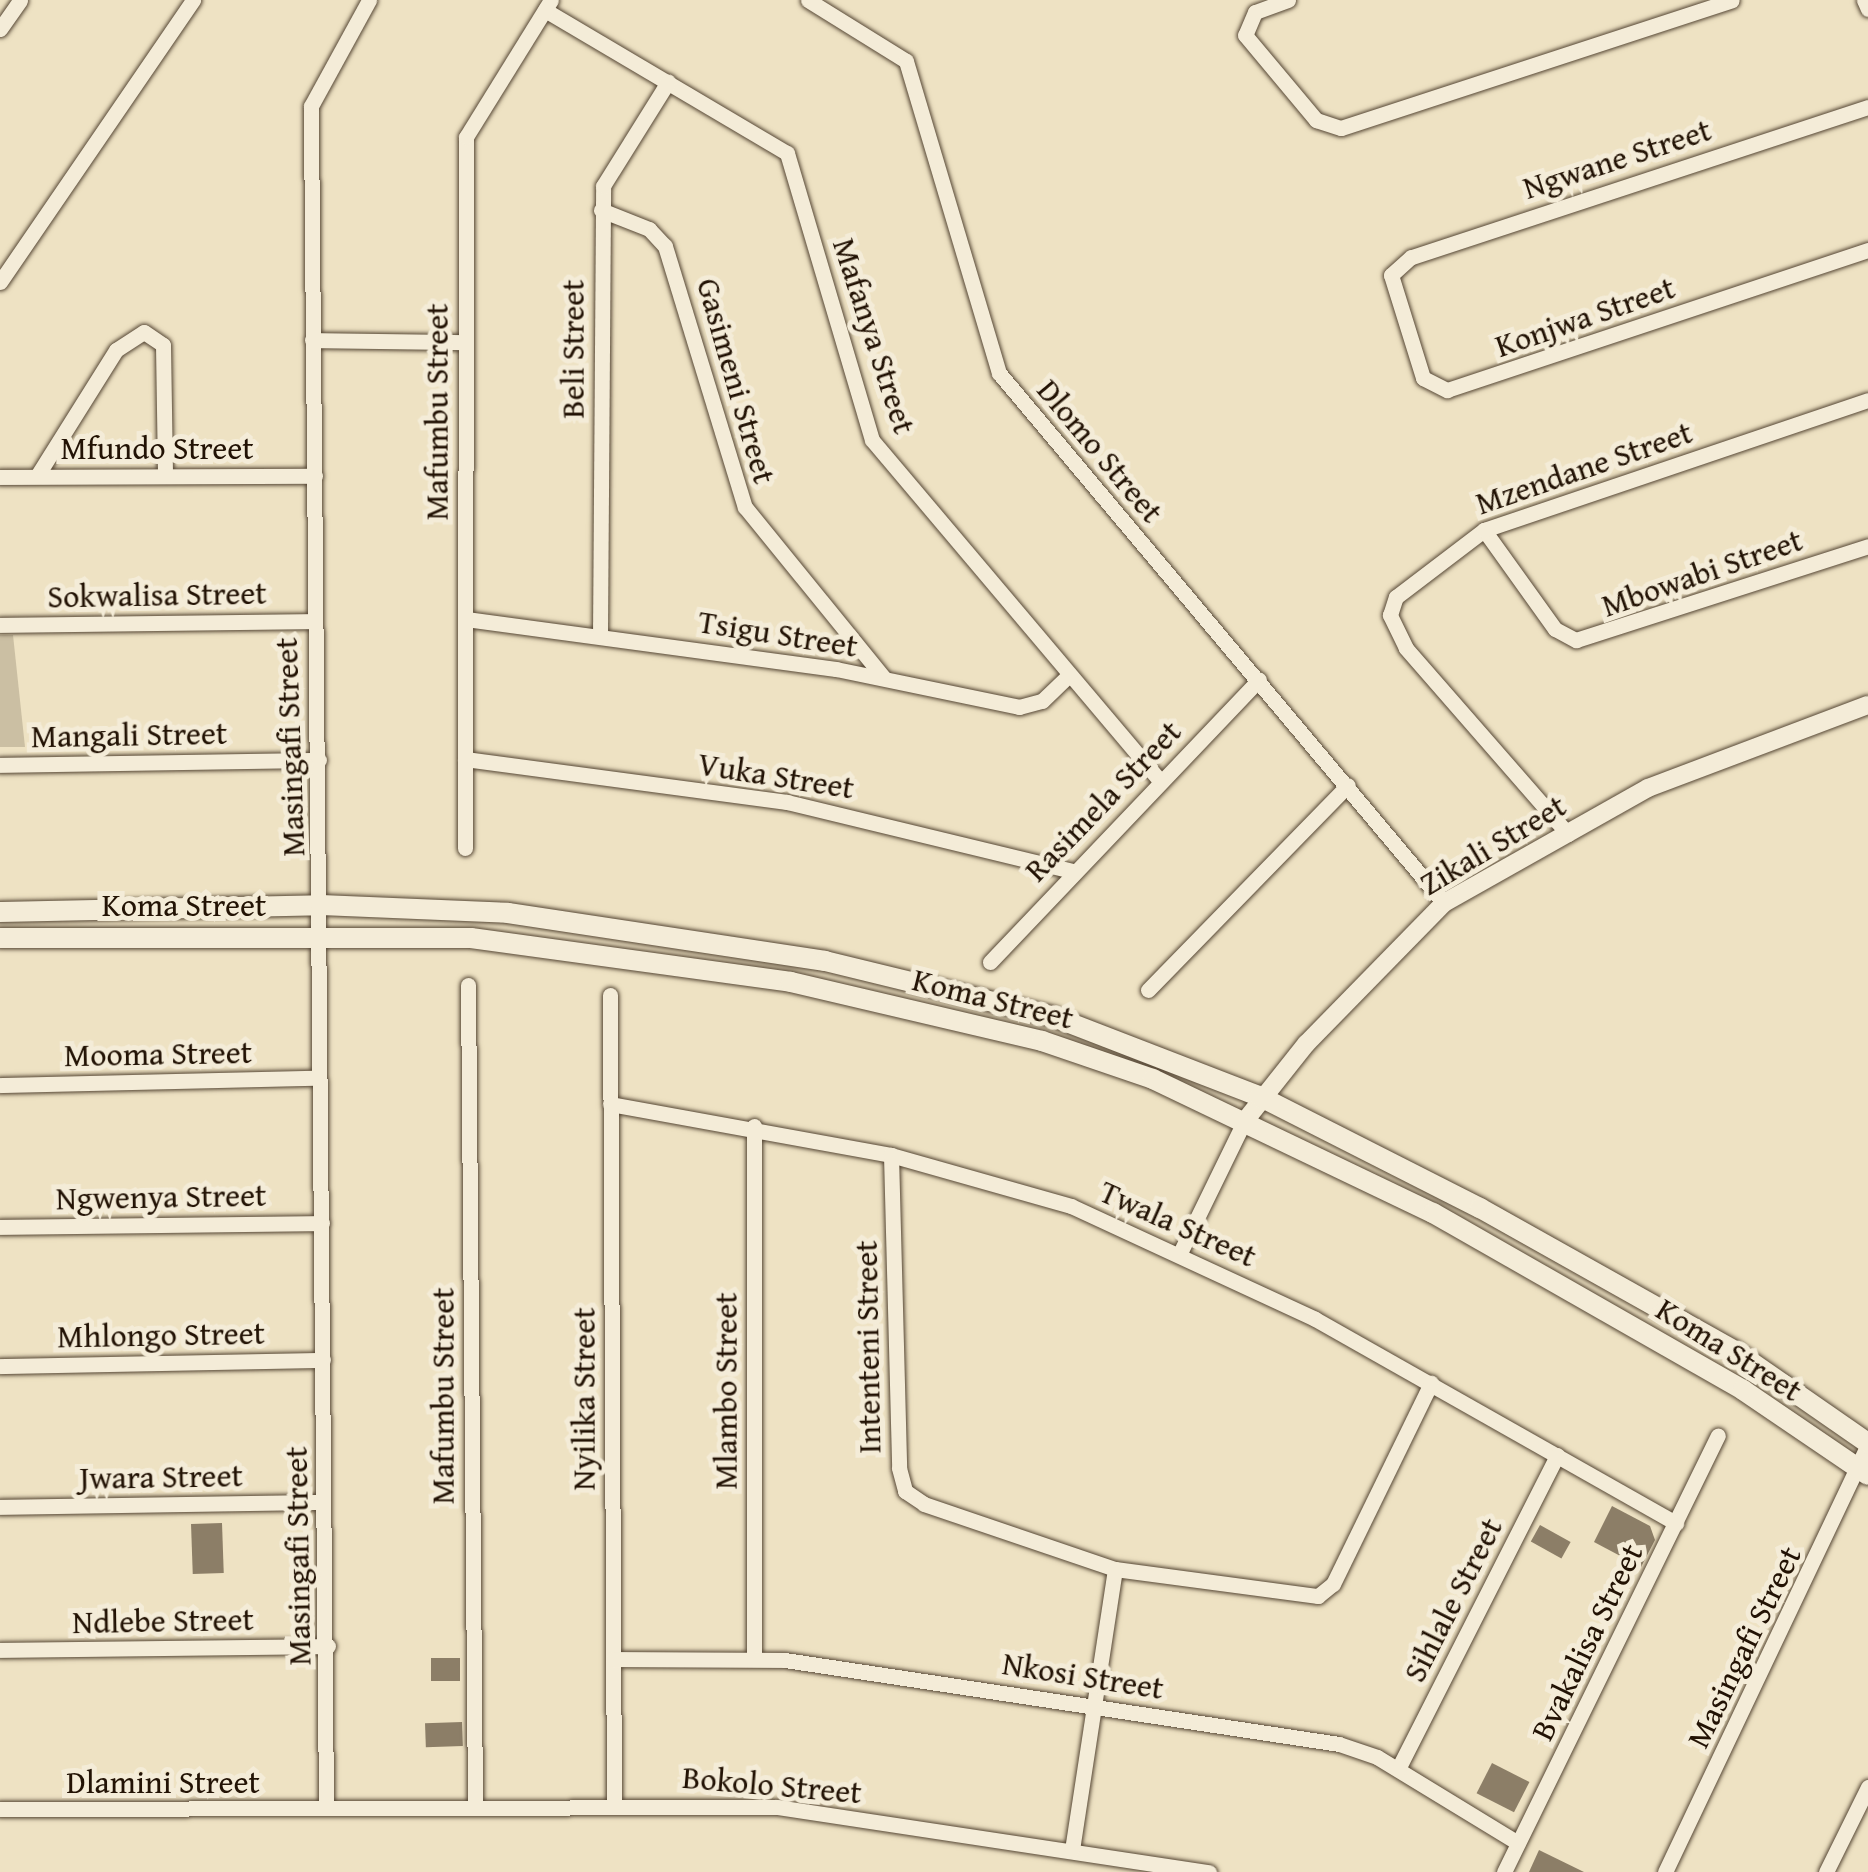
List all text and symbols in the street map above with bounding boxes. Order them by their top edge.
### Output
street label: Ngwane Street [1518,111,1716,207]
street label: Mafanya Street [824,233,924,439]
street label: Konjwa Street [1490,268,1680,366]
street label: Gasimeni Street [688,274,784,488]
street label: Beli Street [554,279,592,419]
street label: Mafumbu Street [418,304,456,520]
street label: Dlomo Street [1029,372,1171,530]
street label: Mzendane Street [1471,413,1697,523]
street label: Mfundo Street [60,429,254,467]
street label: Mbowabi Street [1597,521,1807,625]
street label: Sokwalisa Street [47,574,267,616]
street label: Tsigu Street [696,602,860,666]
street label: Masingafi Street [267,637,313,857]
street label: Rasimela Street [1017,713,1189,889]
street label: Mangali Street [31,714,227,756]
street label: Vuka Street [695,745,857,807]
street label: Zikali Street [1413,786,1573,904]
street label: Koma Street [102,886,266,924]
street label: Koma Street [909,960,1077,1038]
street label: Mooma Street [64,1033,252,1075]
street label: Twala Street [1094,1172,1262,1276]
street label: Ngwenya Street [55,1176,267,1218]
street label: Intenteni Street [847,1240,889,1454]
street label: Mafumbu Street [424,1288,462,1504]
street label: Koma Street [1649,1290,1809,1410]
street label: Mlambo Street [707,1292,745,1490]
street label: Nyilika Street [565,1307,603,1491]
street label: Mhlongo Street [57,1314,265,1356]
street label: Masingafi Street [277,1446,319,1666]
street label: Jwara Street [79,1456,243,1498]
street label: Sihlale Street [1395,1512,1511,1688]
street label: Bvakalisa Street [1523,1538,1651,1746]
street label: Masingafi Street [1679,1540,1809,1754]
street label: Ndlebe Street [72,1600,254,1642]
street label: Nkosi Street [1000,1644,1166,1708]
street label: Bokolo Street [681,1758,863,1812]
street label: Dlamini Street [66,1763,260,1801]

